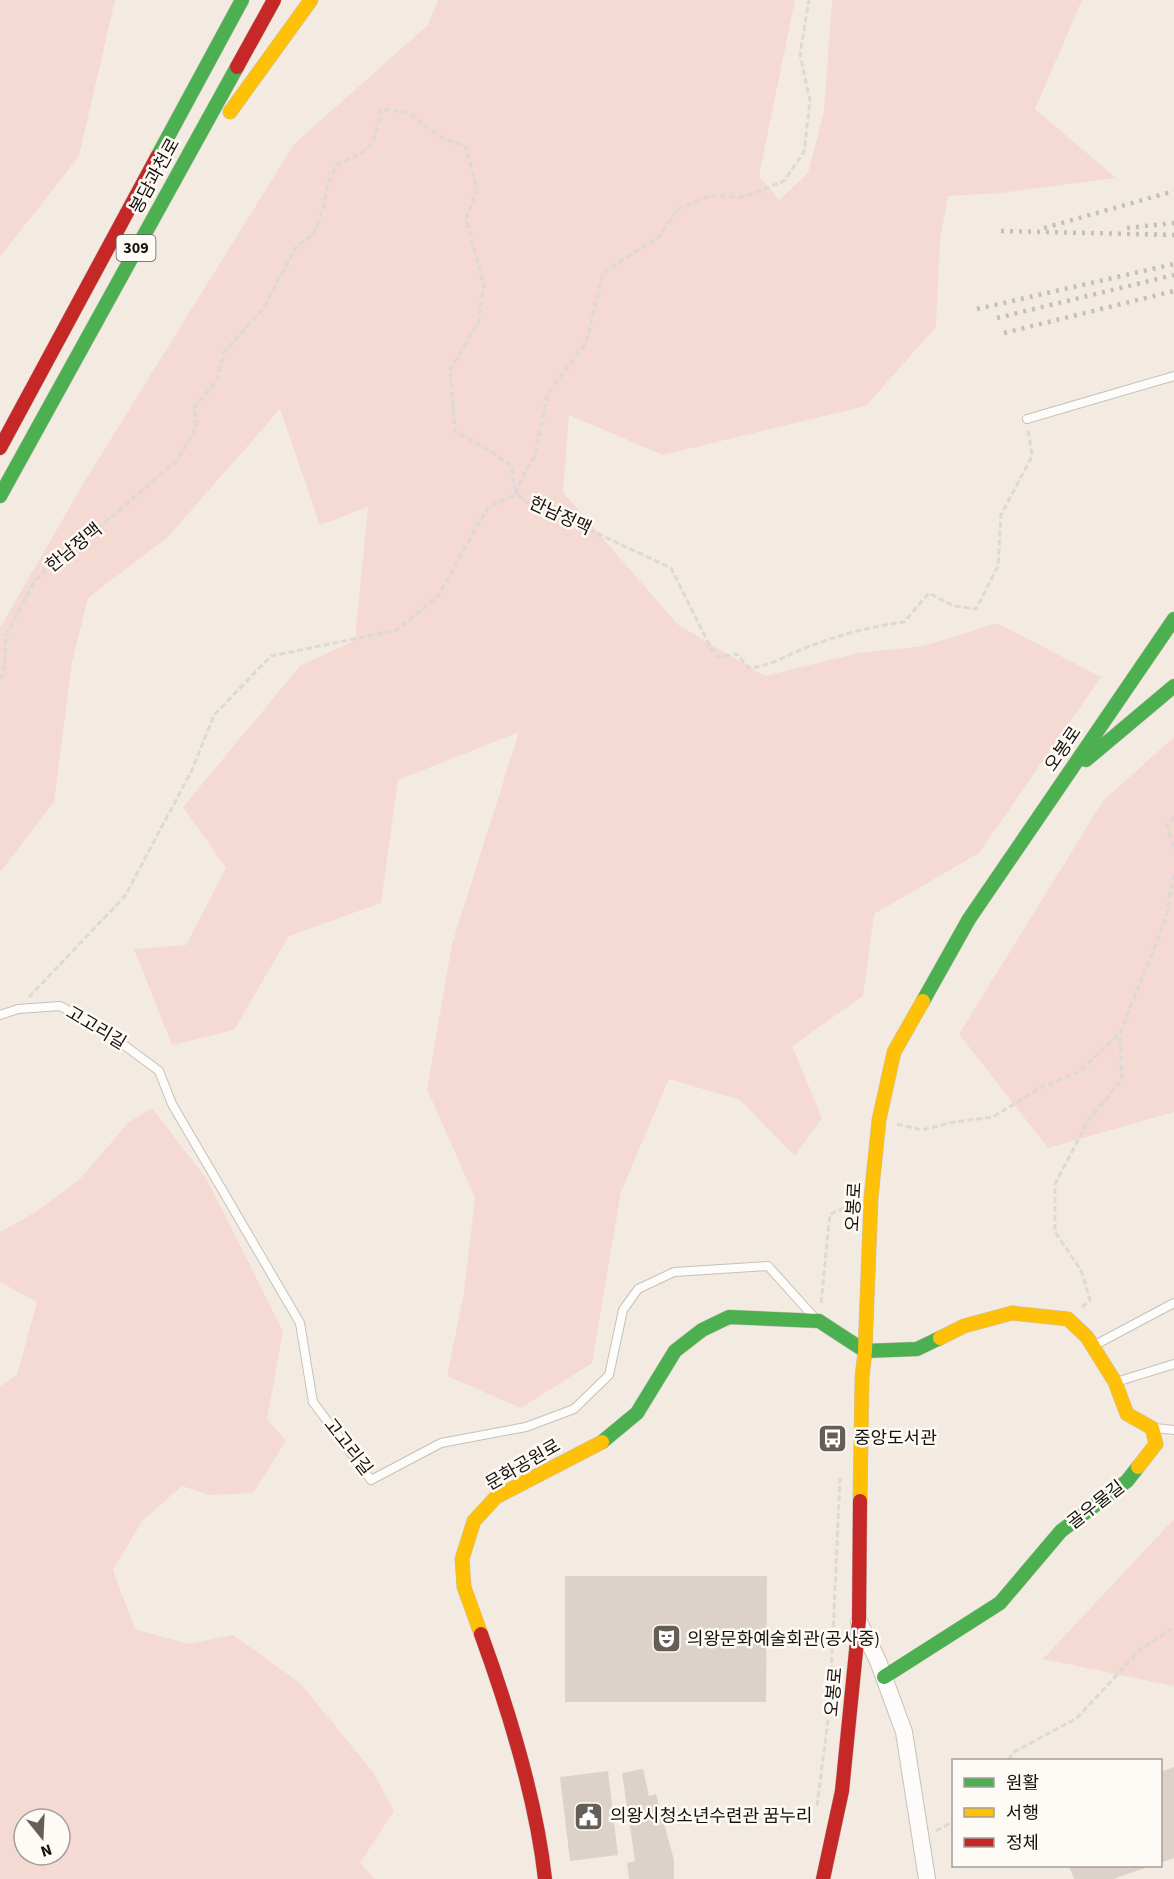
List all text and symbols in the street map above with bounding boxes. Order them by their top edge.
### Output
street label: 봉담과천로 [124,134,186,218]
road number: 309 [116,235,156,261]
street label: 한남정맥 [525,491,595,541]
street label: 한남정맥 [40,517,108,579]
street label: 오봉로 [1039,721,1087,777]
street label: 고고리길 [61,1000,131,1056]
street label: 오봉로 [840,1182,868,1232]
street label: 고고리길 [318,1413,378,1481]
bus stop icon: 중앙도서관 [817,1422,849,1454]
place label: 중앙도서관 [854,1426,937,1451]
street label: 문화공원로 [481,1433,565,1497]
street label: 골우물길 [1062,1475,1130,1535]
theatre icon: 의왕문화예술회관(공사중) [650,1623,682,1655]
place label: 의왕문화예술회관(공사중) [687,1627,880,1652]
street label: 오봉로 [819,1666,849,1718]
legend [952,1759,1162,1867]
text: 원활 [1006,1771,1039,1796]
public building icon: 의왕시청소년수련관 꿈누리 [573,1800,605,1832]
text: 서행 [1006,1801,1039,1826]
place label: 의왕시청소년수련관 꿈누리 [610,1804,812,1829]
north arrow [12,1807,72,1867]
text: 정체 [1006,1831,1039,1856]
text: N [38,1838,55,1862]

